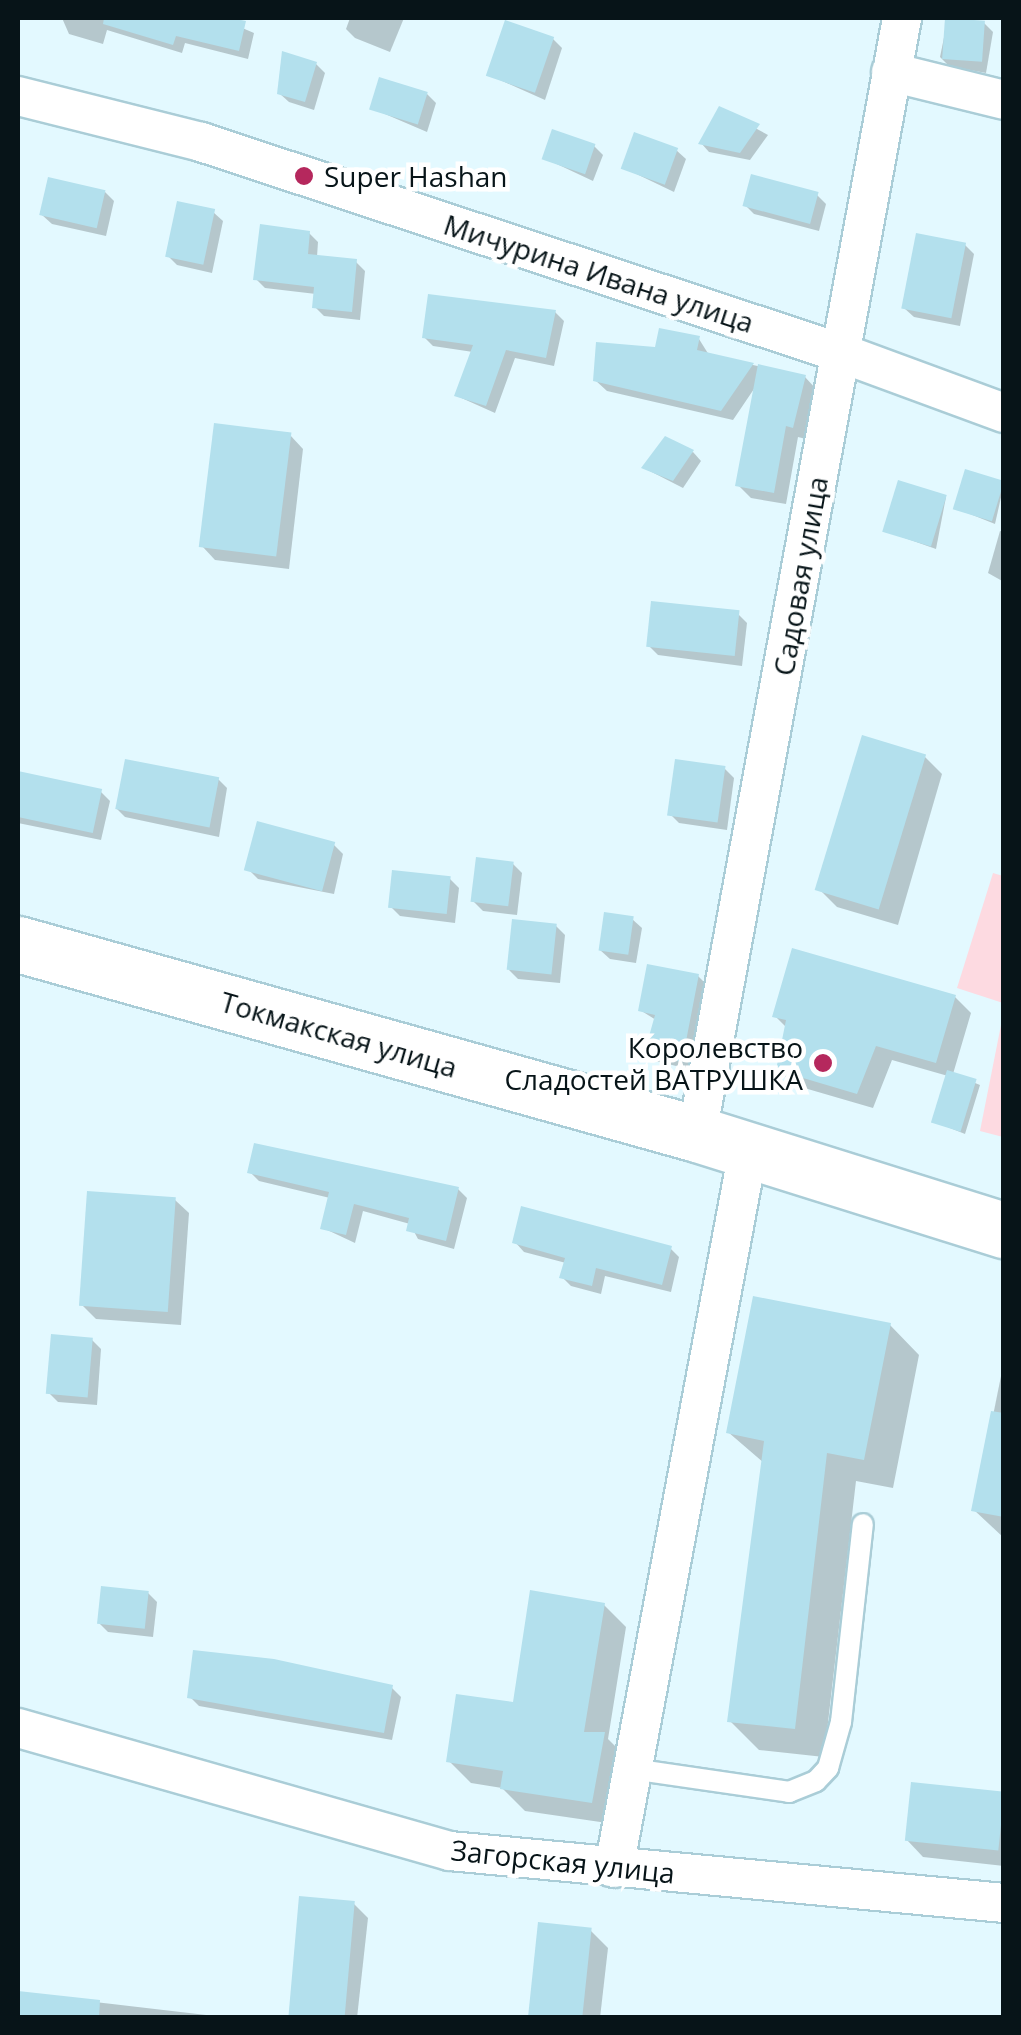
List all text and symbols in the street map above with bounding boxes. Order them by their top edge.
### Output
place label: Super Hashan [324,159,508,193]
marker: Super Hashan [293,165,315,187]
street label: Мичурина Ивана улица [440,207,758,339]
street label: Садовая улица [766,474,834,678]
street label: Токмакская улица [217,984,461,1084]
place label: Королевство Сладостей ВАТРУШКА [504,1030,803,1096]
marker: Королевство Сладостей ВАТРУШКА [812,1052,834,1074]
street label: Загорская улица [449,1833,677,1889]

